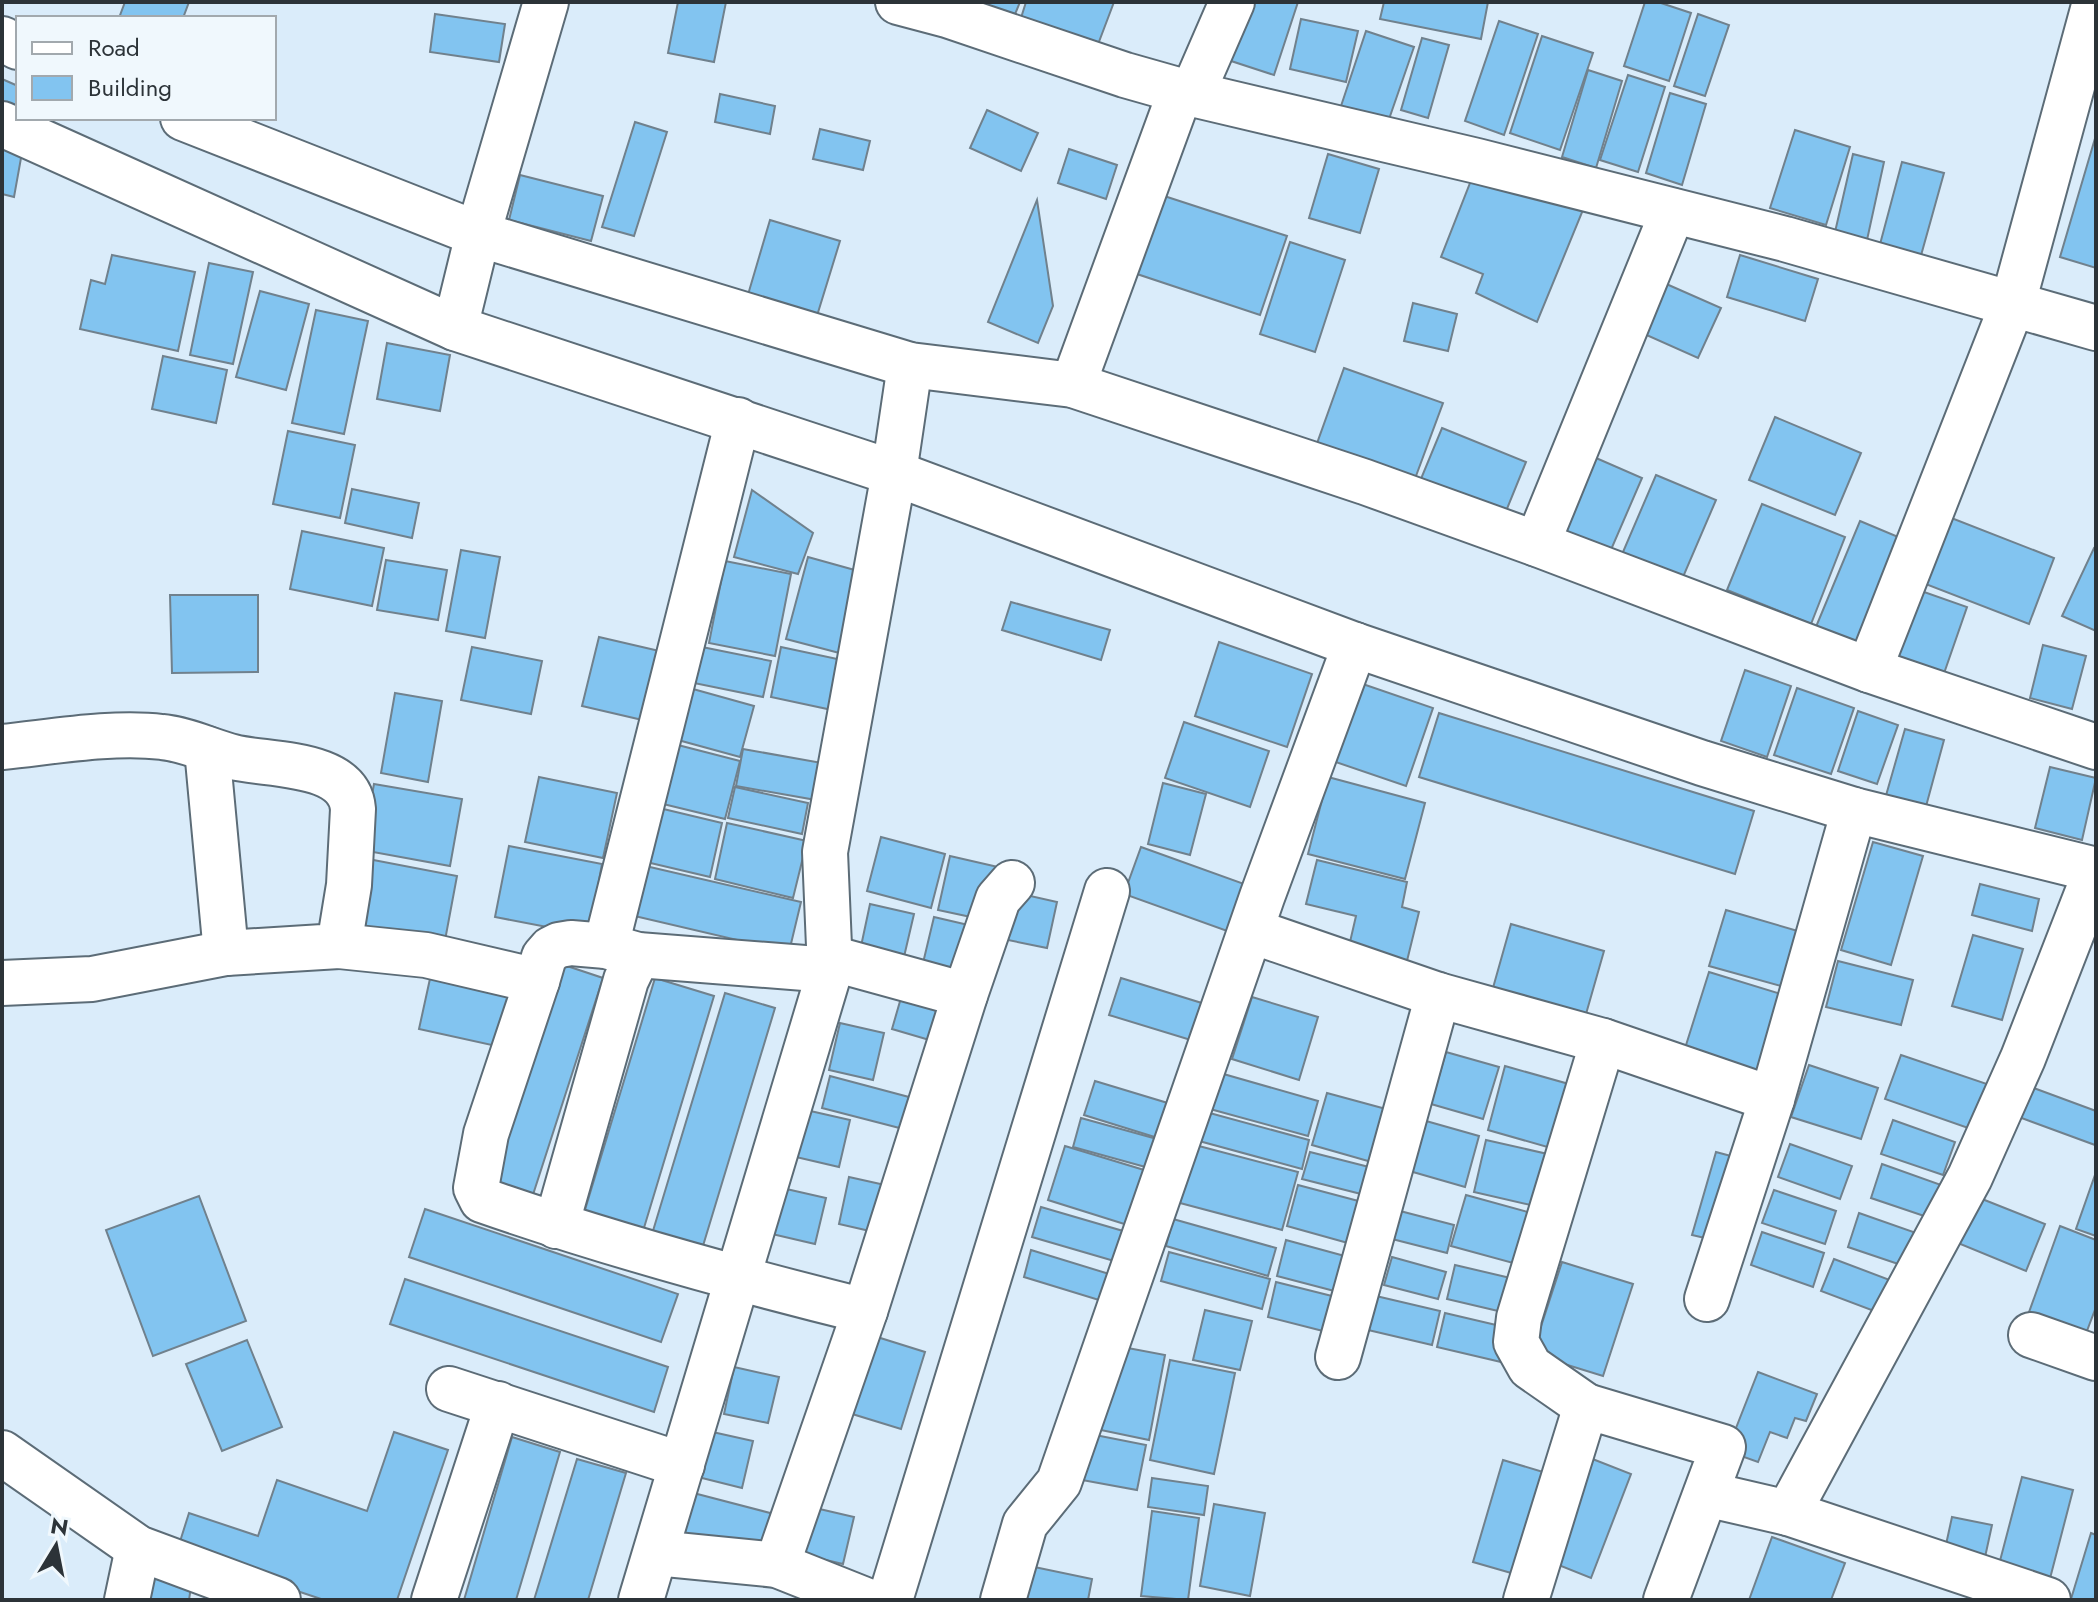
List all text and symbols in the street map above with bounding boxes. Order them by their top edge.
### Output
legend [16,16,276,120]
text: Road [88,30,140,65]
text: Building [88,70,172,105]
north arrow [16,1506,96,1586]
text: N [48,1509,71,1544]

